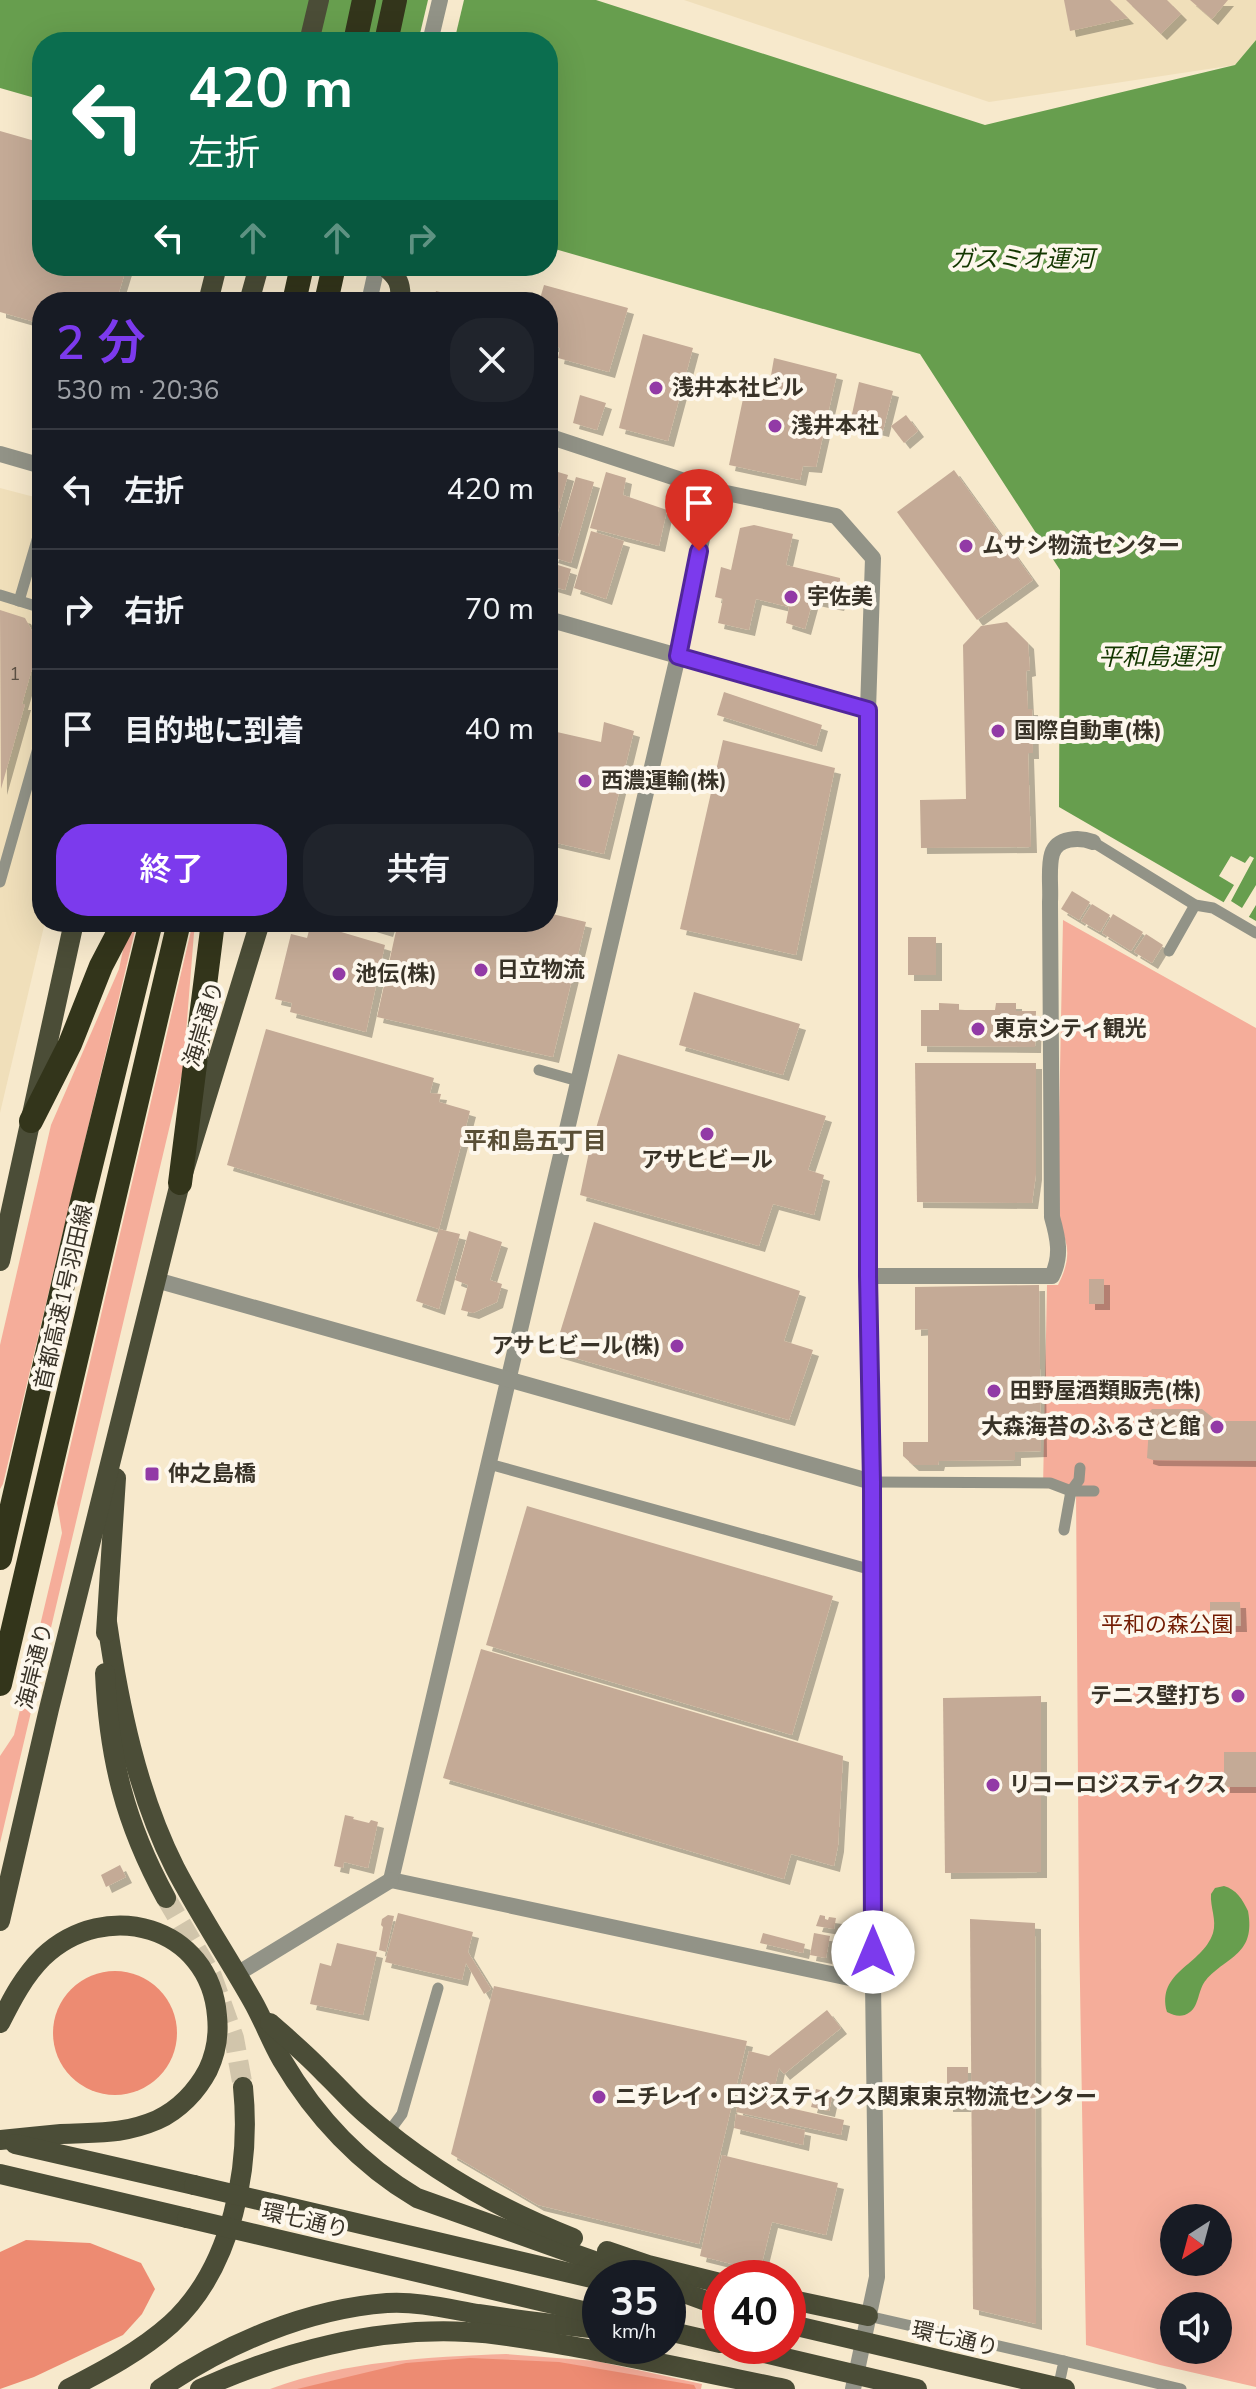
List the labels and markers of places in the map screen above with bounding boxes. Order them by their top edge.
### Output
place label: 浅井本社ビル [672,373,804,403]
marker: 浅井本社ビル [647,379,665,397]
place label: 浅井本社 [791,411,879,441]
marker: 浅井本社 [766,417,784,435]
pin [665,469,733,551]
place label: ムサシ物流センター [982,531,1180,561]
marker: ムサシ物流センター [957,537,975,555]
place label: 宇佐美 [807,582,873,612]
marker: 宇佐美 [782,588,800,606]
place label: 国際自動車(株) [1014,716,1162,746]
marker: 国際自動車(株) [989,722,1007,740]
place label: 西濃運輸(株) [601,766,727,796]
marker: 西濃運輸(株) [576,772,594,790]
place label: 日立物流 [497,955,585,985]
place label: 池伝(株) [355,959,437,989]
marker: 日立物流 [472,961,490,979]
marker: 池伝(株) [330,965,348,983]
place label: 東京シティ観光 [994,1014,1147,1044]
marker: 東京シティ観光 [969,1020,987,1038]
marker: アサヒビール [698,1125,716,1143]
place label: アサヒビール [641,1145,773,1175]
place label: アサヒビール(株) [491,1331,661,1361]
marker: アサヒビール(株) [668,1337,686,1355]
place label: 田野屋酒類販売(株) [1010,1376,1202,1406]
marker: 田野屋酒類販売(株) [985,1382,1003,1400]
place label: 大森海苔のふるさと館 [981,1412,1201,1442]
marker: 大森海苔のふるさと館 [1208,1418,1226,1436]
place label: 仲之島橋 [168,1459,256,1489]
marker: 仲之島橋 [143,1465,161,1483]
place label: テニス壁打ち [1090,1681,1222,1711]
marker: テニス壁打ち [1229,1687,1247,1705]
place label: リコーロジスティクス [1009,1770,1227,1800]
marker: リコーロジスティクス [984,1776,1002,1794]
place label: ニチレイ・ロジスティクス関東東京物流センター [615,2082,1097,2112]
marker: ニチレイ・ロジスティクス関東東京物流センター [590,2088,608,2106]

